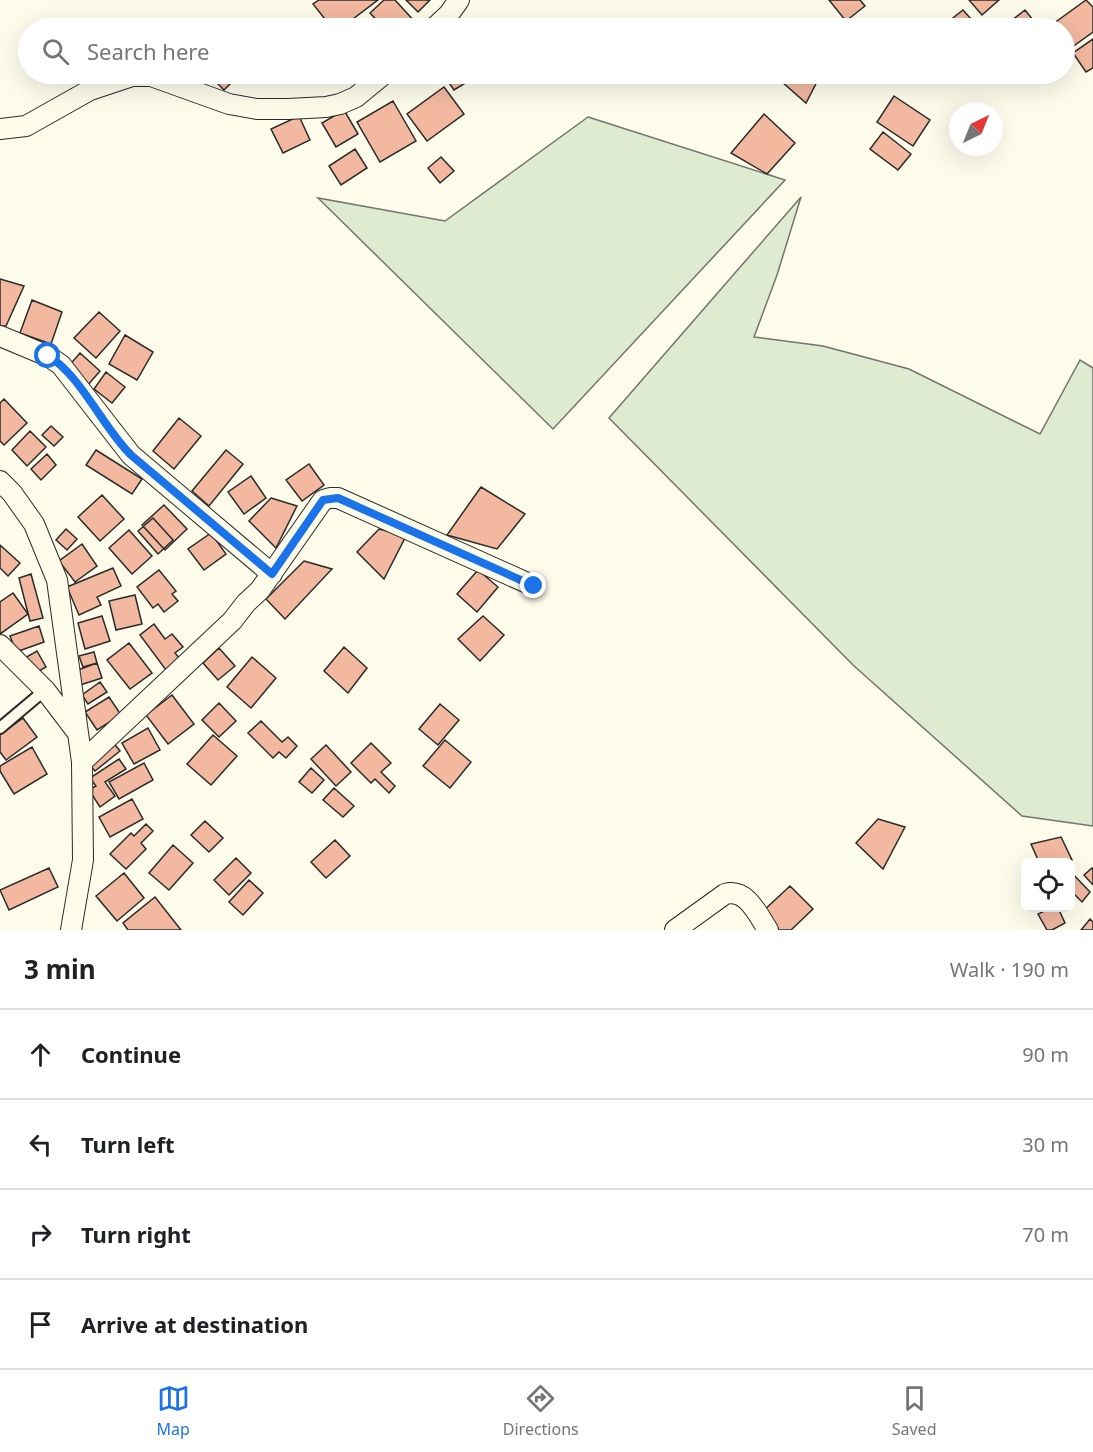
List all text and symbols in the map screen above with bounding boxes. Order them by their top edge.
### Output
search box [18,18,1075,84]
icon: search [39,35,72,68]
text: Search here [87,36,209,66]
north arrow [949,102,1003,156]
route start [34,342,60,368]
route end [520,572,546,598]
map controls [1021,858,1075,912]
button: locate [1021,858,1075,912]
text: 3 min [24,951,96,987]
text: Walk · 190 m [950,956,1069,983]
icon: ahead [24,1038,57,1071]
text: Continue [81,1039,181,1069]
text: 90 m [1022,1041,1069,1068]
icon: left [24,1128,57,1161]
text: Turn left [81,1129,175,1159]
text: 30 m [1022,1131,1069,1158]
icon: right [24,1218,57,1251]
text: Turn right [81,1219,191,1249]
text: 70 m [1022,1221,1069,1248]
icon: arrive [24,1308,57,1341]
text: Arrive at destination [81,1309,308,1339]
tab: Map [156,1382,190,1440]
tab: Directions [503,1382,579,1440]
tab: Saved [892,1382,936,1440]

